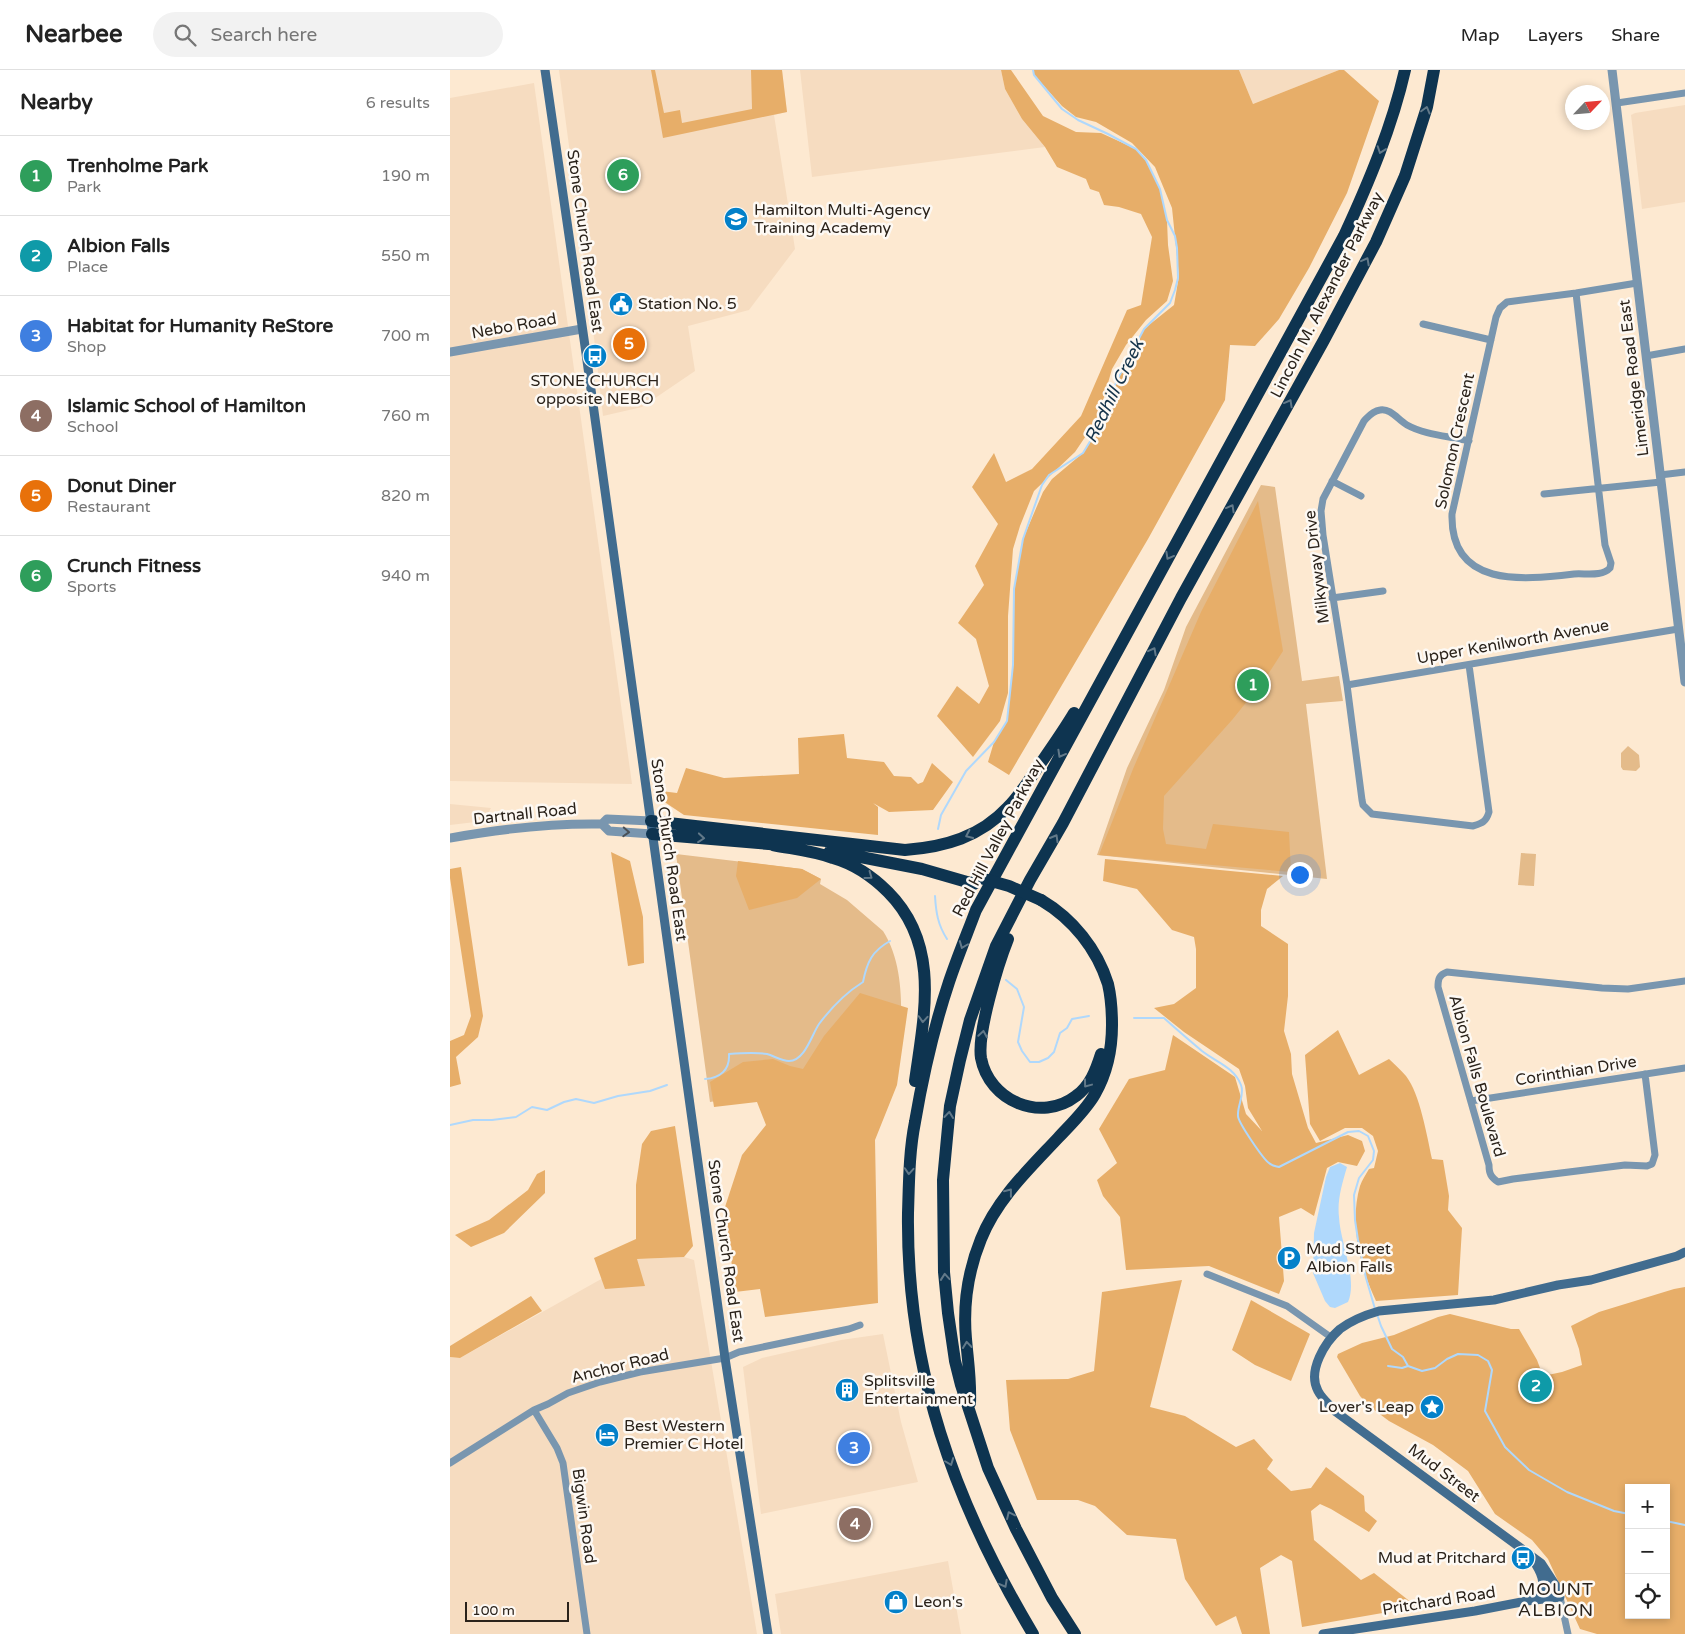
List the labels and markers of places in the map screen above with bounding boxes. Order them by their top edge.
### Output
pin: 6 [607,156,639,194]
place label: Hamilton Multi-Agency Training Academy [754,200,931,238]
school or university icon: Hamilton Multi-Agency Training Academy [723,206,749,232]
public building icon: Station No. 5 [608,291,634,317]
place label: Station No. 5 [638,294,737,314]
pin: 5 [613,325,645,363]
bus stop icon: STONE CHURCH opposite NEBO [582,343,608,369]
place label: STONE CHURCH opposite NEBO [531,371,659,409]
pin: 1 [1237,666,1269,704]
place label: Mud Street Albion Falls [1306,1239,1393,1277]
parking icon: Mud Street Albion Falls [1276,1245,1302,1271]
pin: 2 [1520,1367,1552,1405]
place label: Splitsville Entertainment [864,1371,973,1409]
building icon: Splitsville Entertainment [834,1377,860,1403]
place icon: Lover's Leap [1419,1394,1445,1420]
place label: Lover's Leap [1319,1397,1414,1417]
place label: Best Western Premier C Hotel [624,1416,743,1454]
hotel icon: Best Western Premier C Hotel [594,1422,620,1448]
pin: 3 [838,1429,870,1467]
pin: 4 [839,1505,871,1543]
bus stop icon: Mud at Pritchard [1510,1545,1536,1571]
place label: Mud at Pritchard [1378,1548,1506,1568]
shop icon: Leon's [883,1589,909,1615]
place label: Leon's [914,1592,963,1612]

